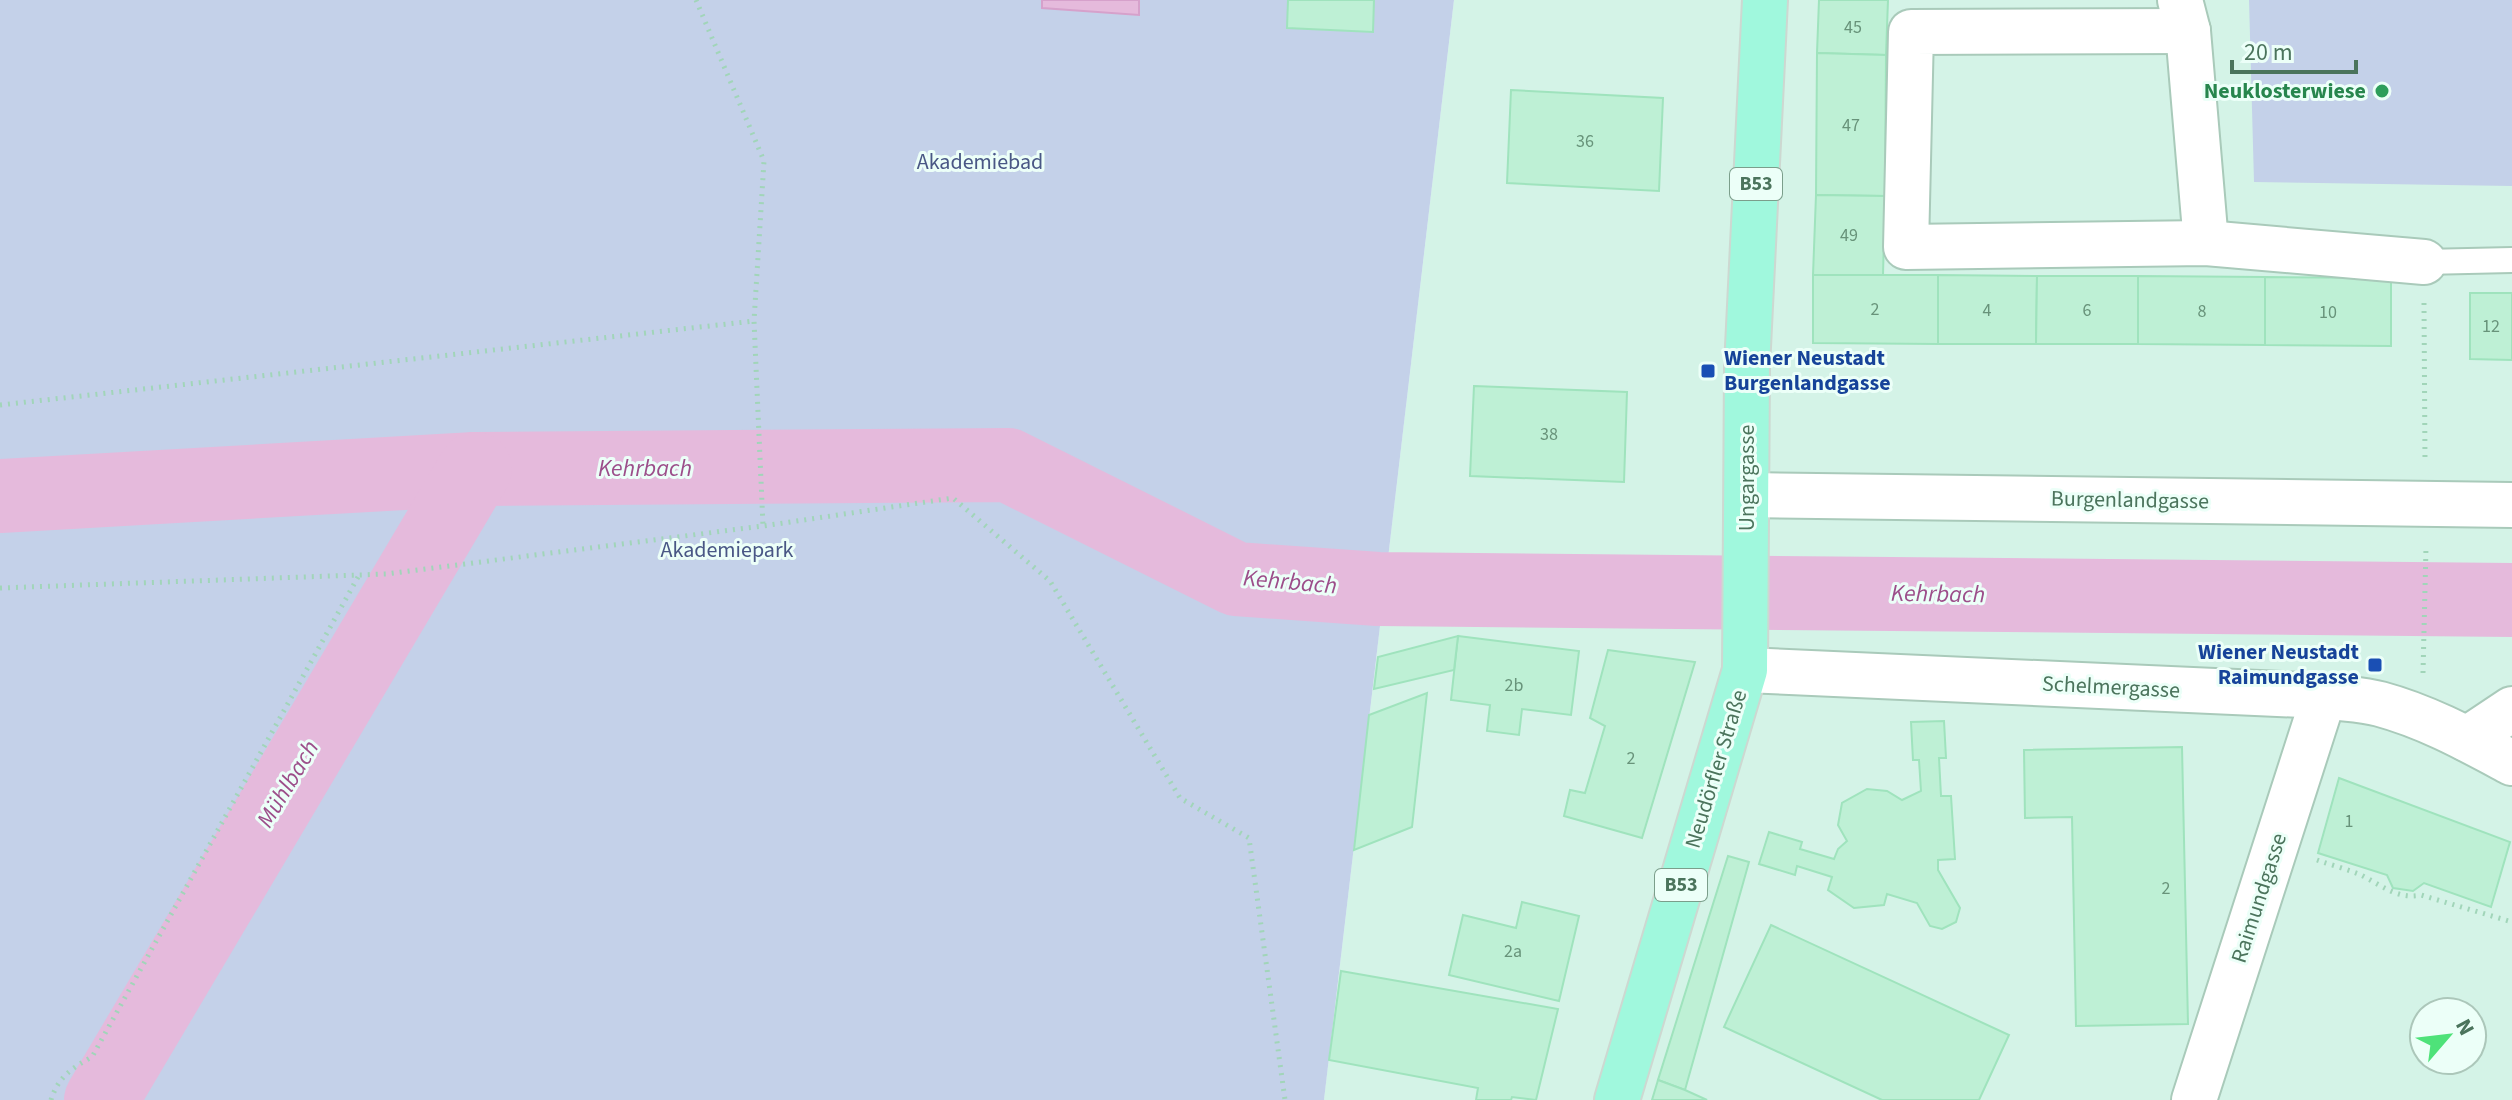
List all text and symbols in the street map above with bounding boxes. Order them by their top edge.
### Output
house number: 45 [1844,15,1862,40]
scale bar [2232,24,2356,74]
text: 20 m [2244,35,2293,70]
place label: Neuklosterwiese [2204,75,2366,107]
marker: Neuklosterwiese [2373,82,2391,100]
house number: 47 [1842,113,1860,138]
house number: 36 [1576,129,1594,154]
park label: Akademiebad [917,146,1043,178]
road number: B53 [1730,168,1782,200]
house number: 49 [1840,223,1858,248]
house number: 2 [1871,297,1880,322]
house number: 4 [1983,298,1992,323]
house number: 6 [2083,298,2092,323]
house number: 8 [2198,299,2207,324]
house number: 10 [2319,300,2337,325]
house number: 12 [2482,314,2500,339]
place label: Wiener Neustadt Burgenlandgasse [1724,342,1891,399]
marker: Wiener Neustadt Burgenlandgasse [1699,362,1717,380]
house number: 38 [1540,422,1558,447]
street label: Ungargasse [1731,425,1763,531]
water label: Kehrbach [598,451,692,486]
street label: Burgenlandgasse [2051,483,2209,517]
park label: Akademiepark [661,534,794,566]
water label: Kehrbach [1242,560,1338,604]
water label: Kehrbach [1891,576,1985,612]
place label: Wiener Neustadt Raimundgasse [2198,636,2360,693]
marker: Wiener Neustadt Raimundgasse [2366,656,2384,674]
street label: Schelmergasse [2041,667,2181,707]
house number: 2b [1505,673,1523,698]
street label: Neudörfler Straße [1677,686,1755,852]
water label: Mühlbach [248,734,328,834]
house number: 2 [1627,746,1636,771]
house number: 1 [2345,809,2353,834]
street label: Raimundgasse [2223,829,2295,967]
road number: B53 [1655,869,1707,901]
house number: 2 [2162,876,2171,901]
house number: 2a [1504,939,1522,964]
north arrow [2408,996,2488,1076]
text: N [2447,1013,2482,1041]

